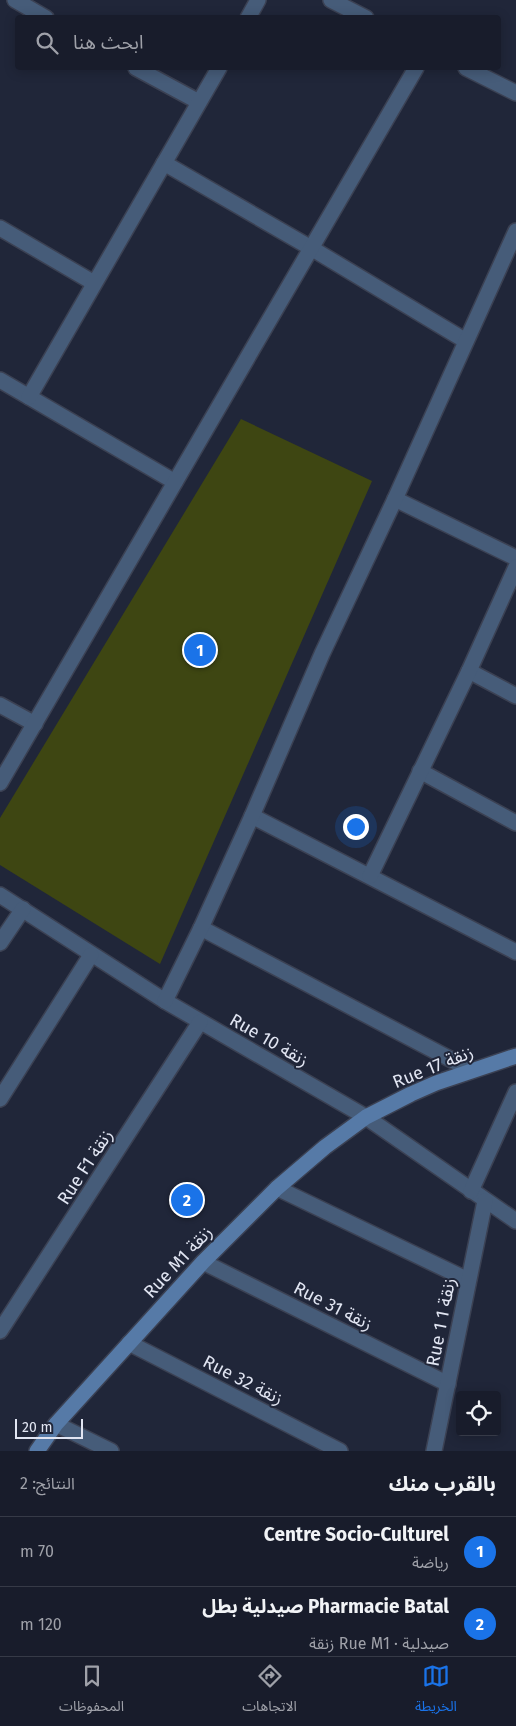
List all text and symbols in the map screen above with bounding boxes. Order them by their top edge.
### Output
search box [15,15,501,70]
icon: search [33,29,61,57]
text: ابحث هنا [73,31,144,54]
pin: 1 [184,631,216,669]
your location [343,814,369,840]
street label: Rue 10 زنقة [226,1009,312,1071]
street label: Rue 17 زنقة [389,1041,477,1093]
street label: Rue F1 زنقة [53,1125,117,1209]
pin: 2 [171,1181,203,1219]
street label: Rue M1 زنقة [139,1221,217,1303]
street label: Rue 1 زنقة 1 [422,1276,460,1368]
street label: Rue 31 زنقة [290,1277,376,1335]
street label: Rue 32 زنقة [199,1350,287,1410]
map controls [456,1391,501,1436]
button: locate [456,1391,501,1436]
scale bar [15,1416,82,1439]
text: 20 m [22,1419,52,1436]
text: بالقرب منك [389,1471,496,1497]
text: النتائج: 2 [20,1474,75,1493]
text: Centre Socio-Culturel [264,1523,449,1546]
text: 70 m [20,1542,54,1561]
text: 1 [476,1542,484,1561]
text: رياضة [412,1553,449,1572]
text: Pharmacie Batal صيدلية بطل [202,1595,449,1618]
text: 120 m [20,1615,62,1634]
text: 2 [476,1615,484,1634]
text: صيدلية · Rue M1 زنقة [309,1634,449,1653]
tab: المحفوظات [59,1662,124,1721]
tab: الاتجاهات [242,1662,297,1721]
tab: الخريطة [415,1662,457,1721]

